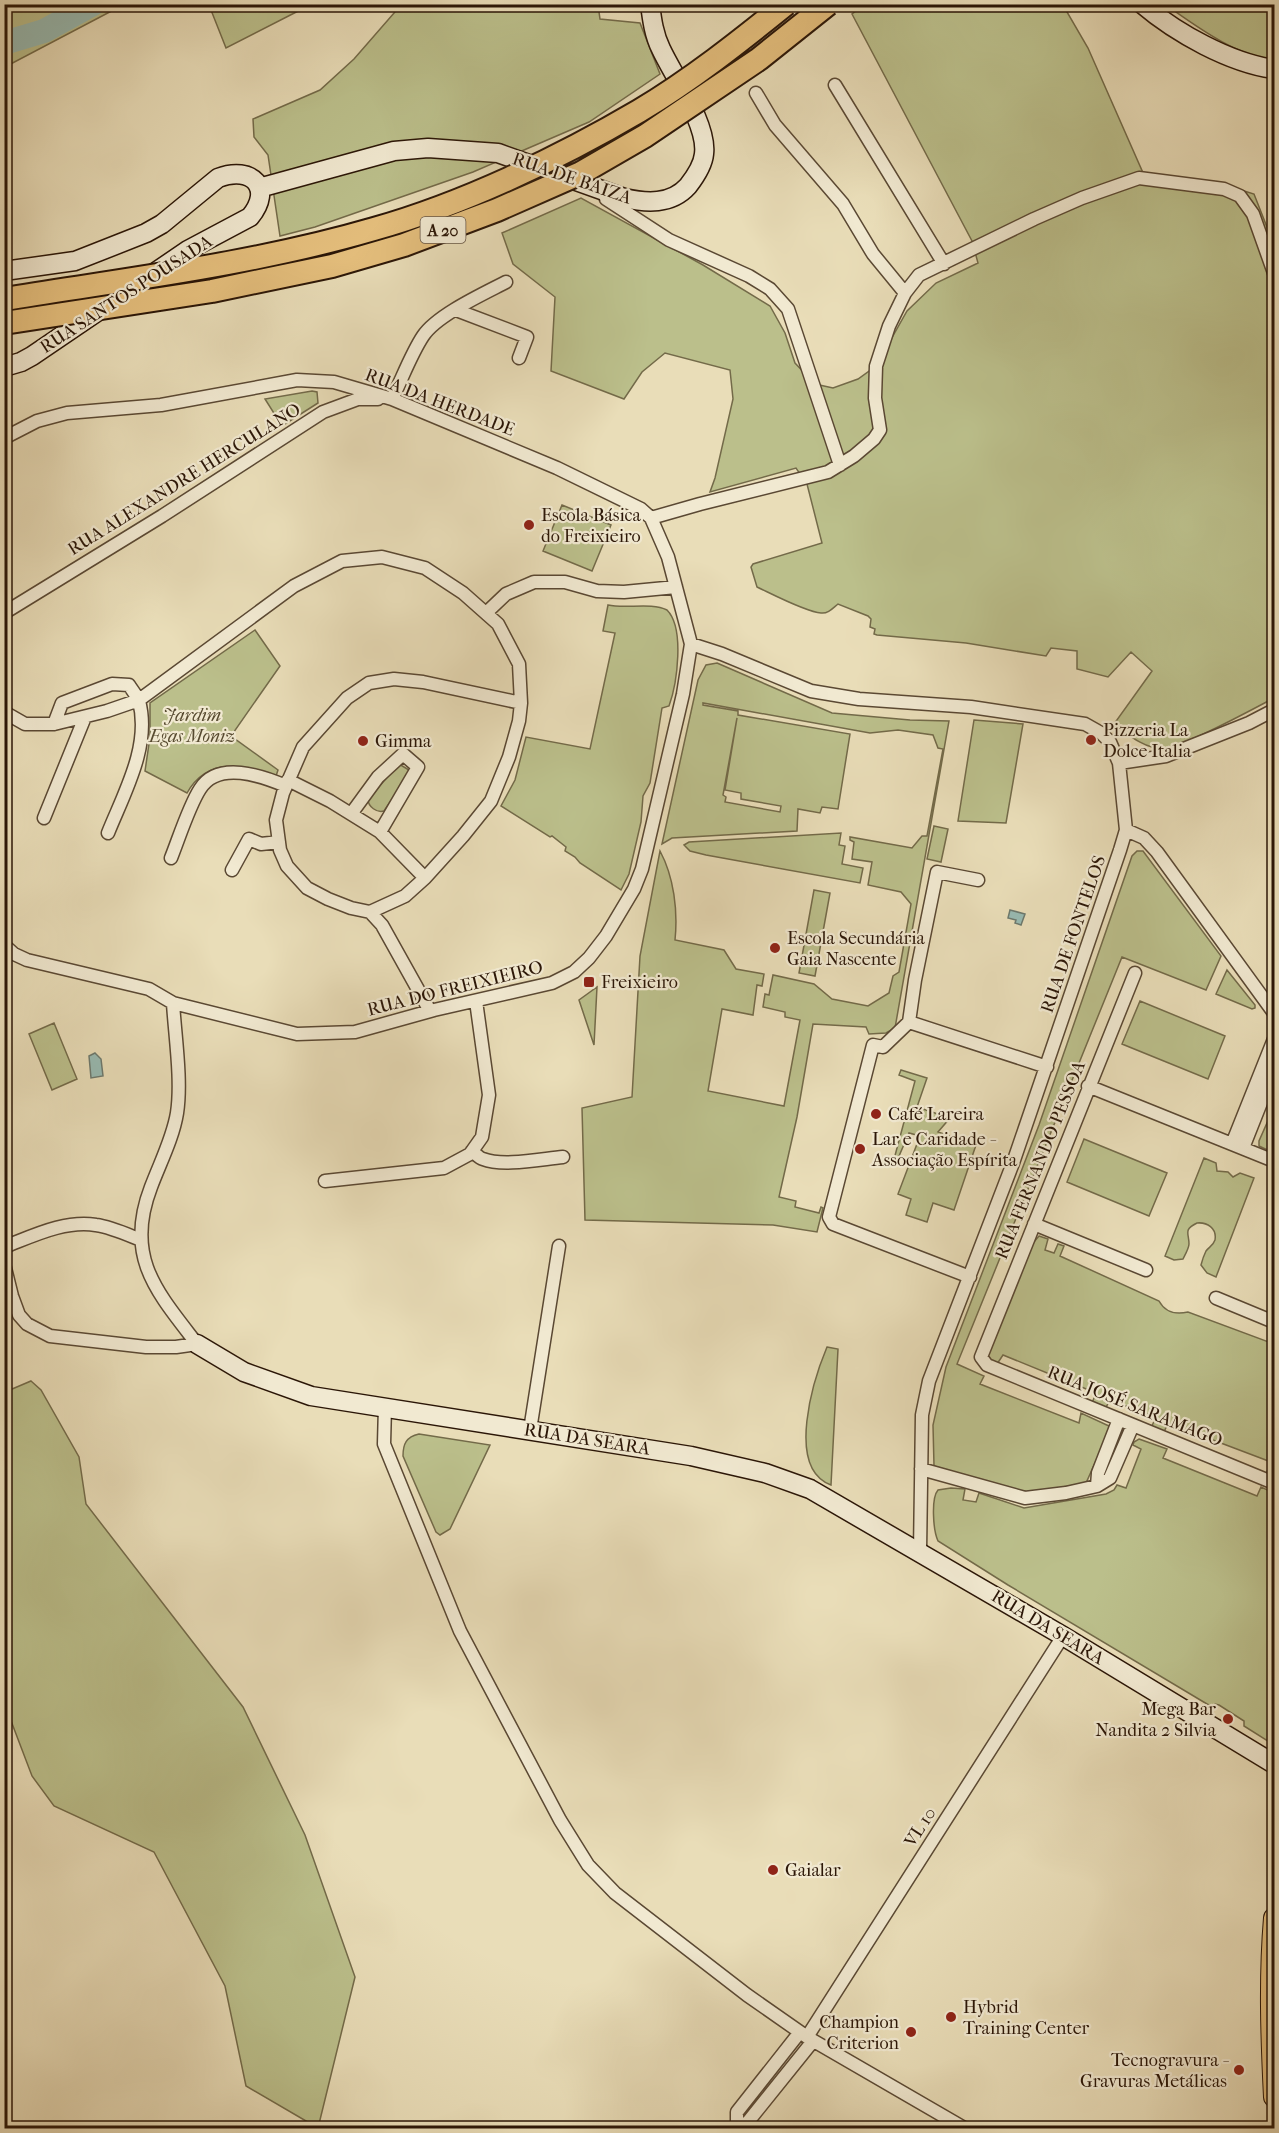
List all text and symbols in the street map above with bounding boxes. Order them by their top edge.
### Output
street label: RUA DE BAIZA [510,148,634,209]
road number: A 20 [420,217,466,243]
street label: RUA SANTOS POUSADA [36,231,217,358]
street label: RUA DA HERDADE [362,364,518,441]
street label: RUA ALEXANDRE HERCULANO [64,399,305,560]
place label: Escola Básica do Freixieiro [541,505,642,547]
marker: Escola Básica do Freixieiro [522,518,536,532]
park label: Jardim Egas Moniz [148,705,235,747]
place label: Pizzeria La Dolce Italia [1103,720,1192,762]
place label: Gimma [375,731,432,752]
marker: Pizzeria La Dolce Italia [1084,733,1098,747]
marker: Gimma [356,734,370,748]
street label: RUA DE FONTELOS [1037,853,1110,1016]
place label: Escola Secundária Gaia Nascente [787,928,926,970]
marker: Escola Secundária Gaia Nascente [768,941,782,955]
street label: RUA DO FREIXIEIRO [365,956,545,1020]
place label: Freixieiro [601,972,678,993]
marker: Freixieiro [582,975,596,989]
street label: RUA FERNANDO PESSOA [991,1058,1090,1262]
place label: Café Lareira [888,1104,985,1125]
marker: Café Lareira [869,1107,883,1121]
place label: Lar e Caridade - Associação Espírita [871,1129,1018,1171]
marker: Lar e Caridade - Associação Espírita [853,1142,867,1156]
street label: RUA JOSÉ SARAMAGO [1044,1361,1226,1451]
street label: RUA DA SEARA [522,1419,652,1460]
street label: RUA DA SEARA [988,1586,1108,1669]
place label: Mega Bar Nandita 2 Silvia [1095,1699,1217,1741]
marker: Mega Bar Nandita 2 Silvia [1221,1712,1235,1726]
street label: VL 10 [899,1804,941,1852]
place label: Gaialar [785,1860,841,1881]
marker: Gaialar [766,1863,780,1877]
place label: Hybrid Training Center [963,1997,1090,2039]
marker: Hybrid Training Center [944,2010,958,2024]
place label: Champion Criterion [819,2012,900,2054]
marker: Champion Criterion [904,2025,918,2039]
place label: Tecnogravura - Gravuras Metálicas [1080,2050,1229,2092]
marker: Tecnogravura - Gravuras Metálicas [1232,2063,1246,2077]

